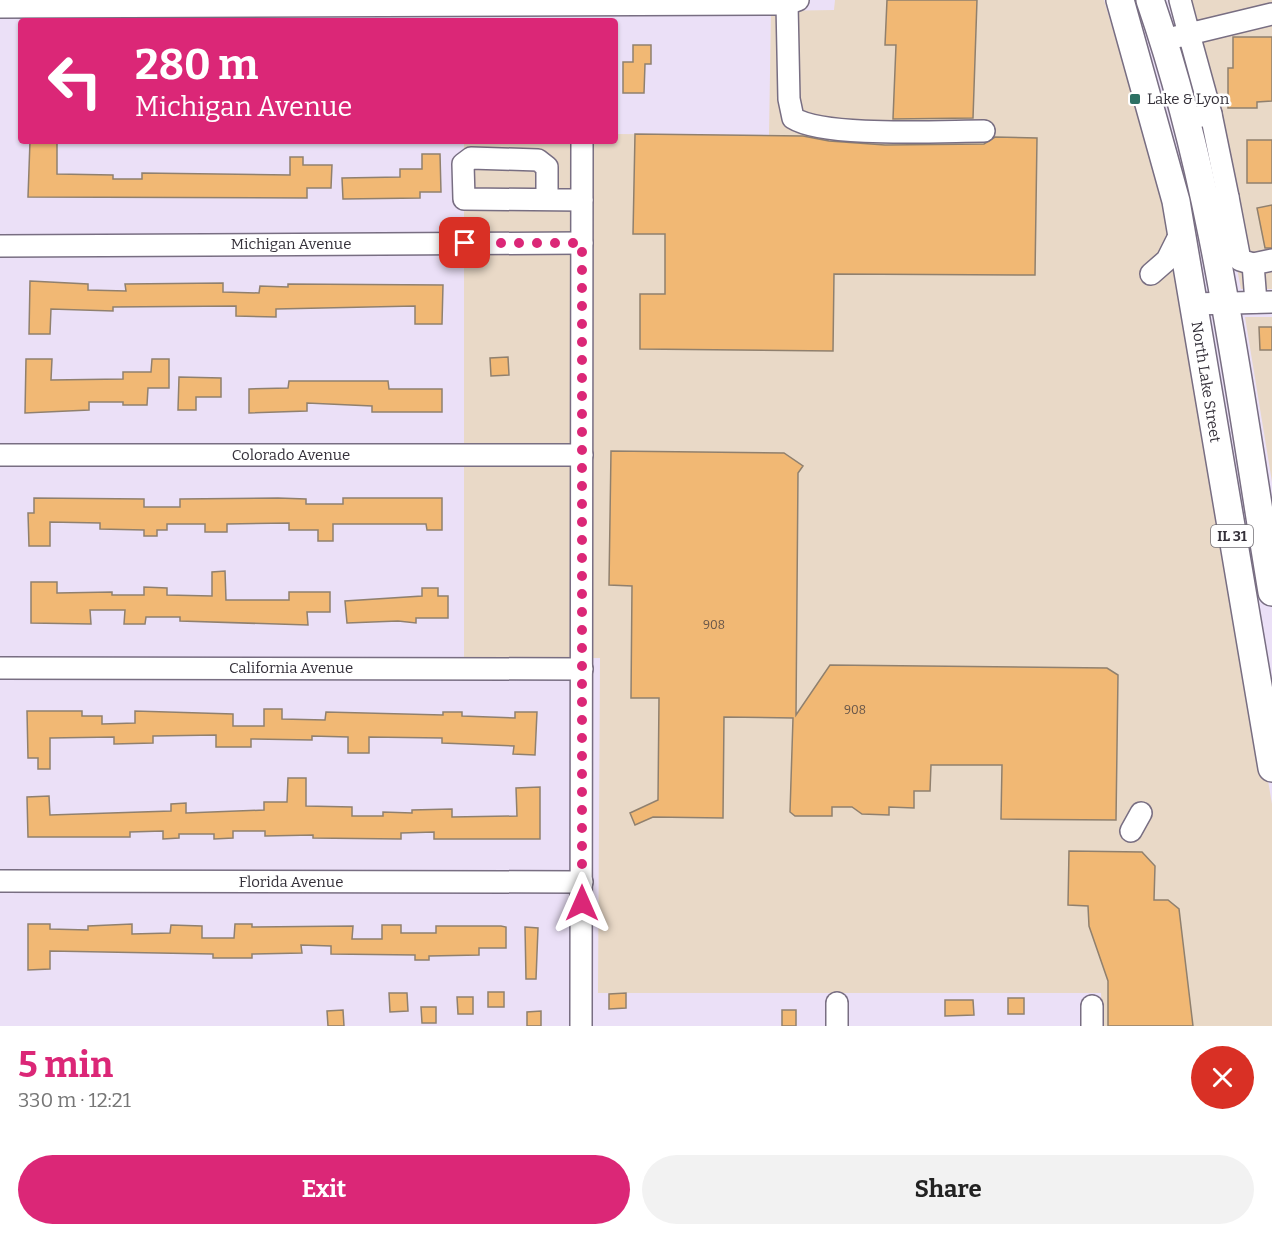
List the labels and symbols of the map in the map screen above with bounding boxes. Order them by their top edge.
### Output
place label: Lake & Lyon [1147,90,1230,108]
marker: Lake & Lyon [1128,92,1142,106]
pin [439,217,490,268]
street label: Michigan Avenue [231,235,351,253]
street label: North Lake Street [1188,320,1225,444]
street label: Colorado Avenue [232,446,350,464]
road number: IL 31 [1211,525,1253,547]
house number: 908 [703,618,725,632]
street label: California Avenue [229,659,353,677]
house number: 908 [844,703,866,717]
position arrow [550,871,614,935]
street label: Florida Avenue [239,873,343,891]

